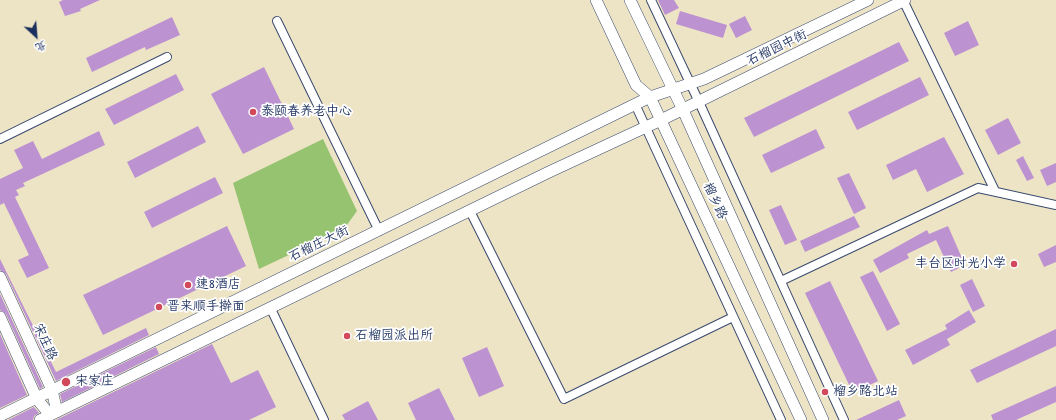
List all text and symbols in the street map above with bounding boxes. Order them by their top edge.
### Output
north arrow [16,16,56,56]
street label: 石榴园中街 [744,27,810,69]
text: 北 [33,38,49,55]
place label: 泰颐春养老中心 [261,104,352,120]
marker: 泰颐春养老中心 [248,107,258,117]
street label: 榴乡路 [700,180,730,222]
street label: 石榴庄大街 [286,223,352,265]
place label: 丰台区时光小学 [915,256,1006,272]
marker: 丰台区时光小学 [1009,259,1019,269]
place label: 速8酒店 [196,277,241,293]
marker: 速8酒店 [183,280,193,290]
place label: 晋来顺手擀面 [167,299,245,315]
marker: 晋来顺手擀面 [154,302,164,312]
street label: 宋庄路 [30,321,60,363]
place label: 石榴园派出所 [355,328,433,344]
marker: 石榴园派出所 [342,331,352,341]
place label: 宋家庄 [75,374,114,390]
marker: 宋家庄 [60,376,72,388]
place label: 榴乡路北站 [833,384,898,400]
marker: 榴乡路北站 [820,387,830,397]

